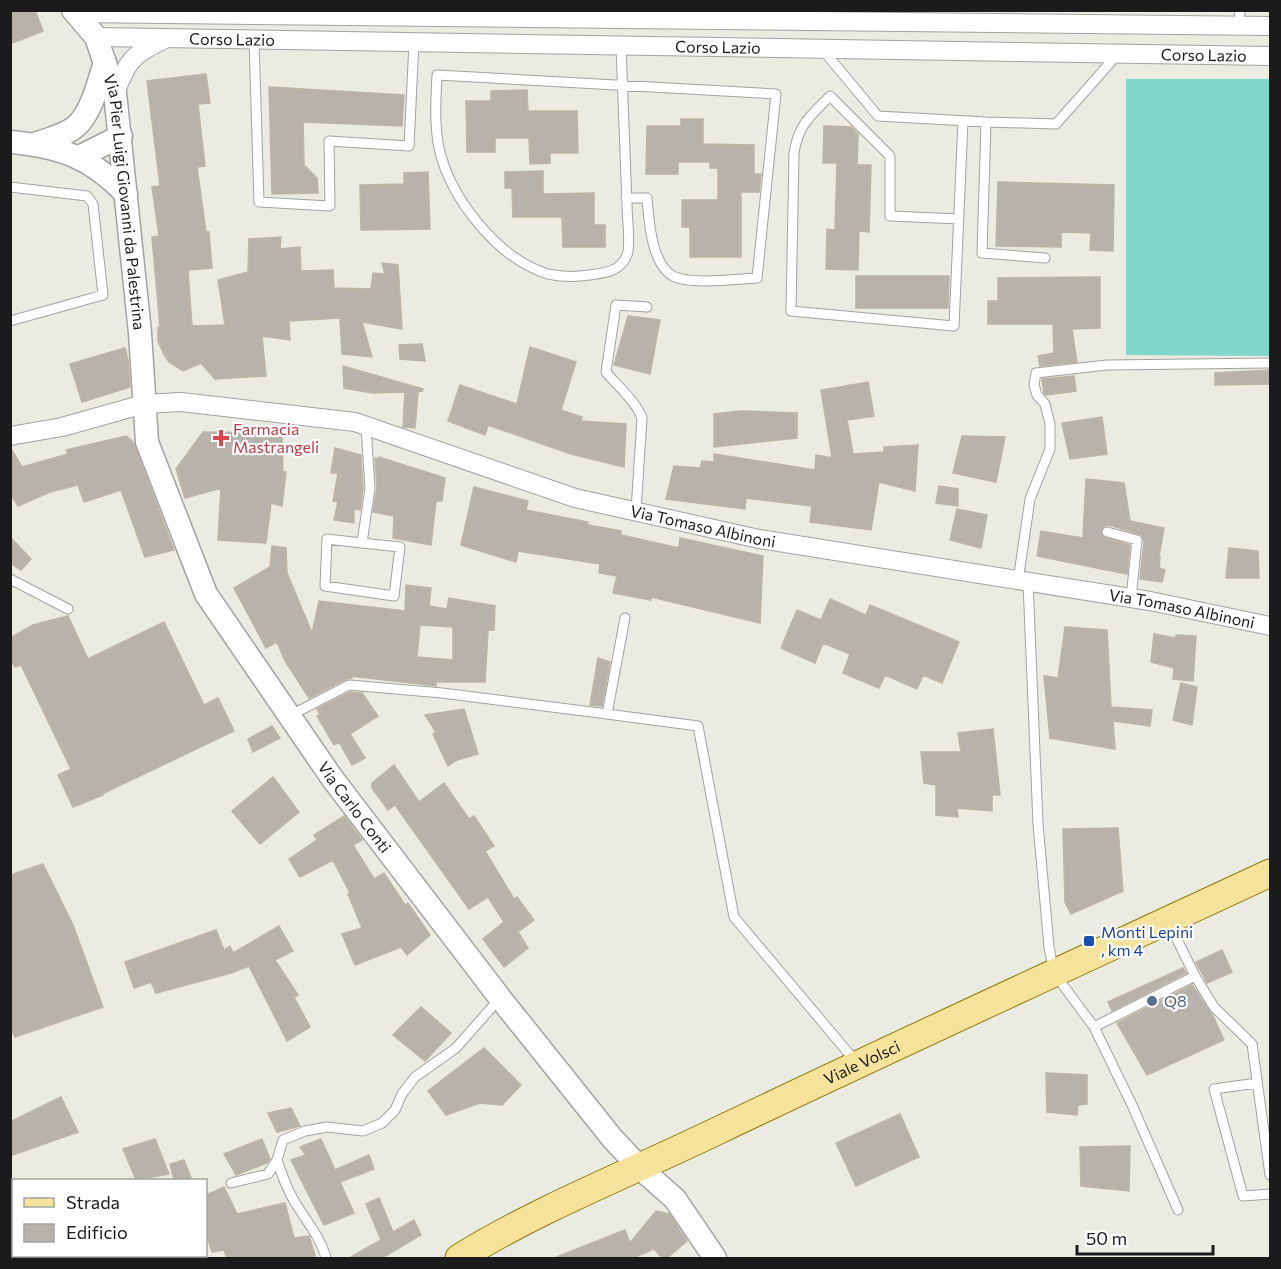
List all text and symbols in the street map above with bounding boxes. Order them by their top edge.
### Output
street label: Corso Lazio [189,29,275,49]
street label: Corso Lazio [675,36,761,57]
street label: Corso Lazio [1161,44,1247,65]
street label: Via Pier Luigi Giovanni da Palestrina [100,71,150,331]
place label: Farmacia Mastrangeli [233,419,319,456]
marker: Farmacia Mastrangeli [214,431,228,445]
street label: Via Tomaso Albinoni [629,501,777,551]
street label: Via Tomaso Albinoni [1108,585,1257,632]
street label: Via Carlo Conti [314,758,395,856]
place label: Monti Lepini , km 4 [1101,922,1193,959]
marker: Monti Lepini , km 4 [1082,934,1096,948]
place label: Q8 [1164,991,1187,1010]
marker: Q8 [1145,994,1159,1008]
street label: Viale Volsci [821,1036,903,1088]
legend [12,1179,207,1257]
text: Strada [66,1191,120,1213]
scale bar [1077,1218,1214,1256]
text: Edificio [66,1221,128,1243]
text: 50 m [1086,1227,1127,1249]

